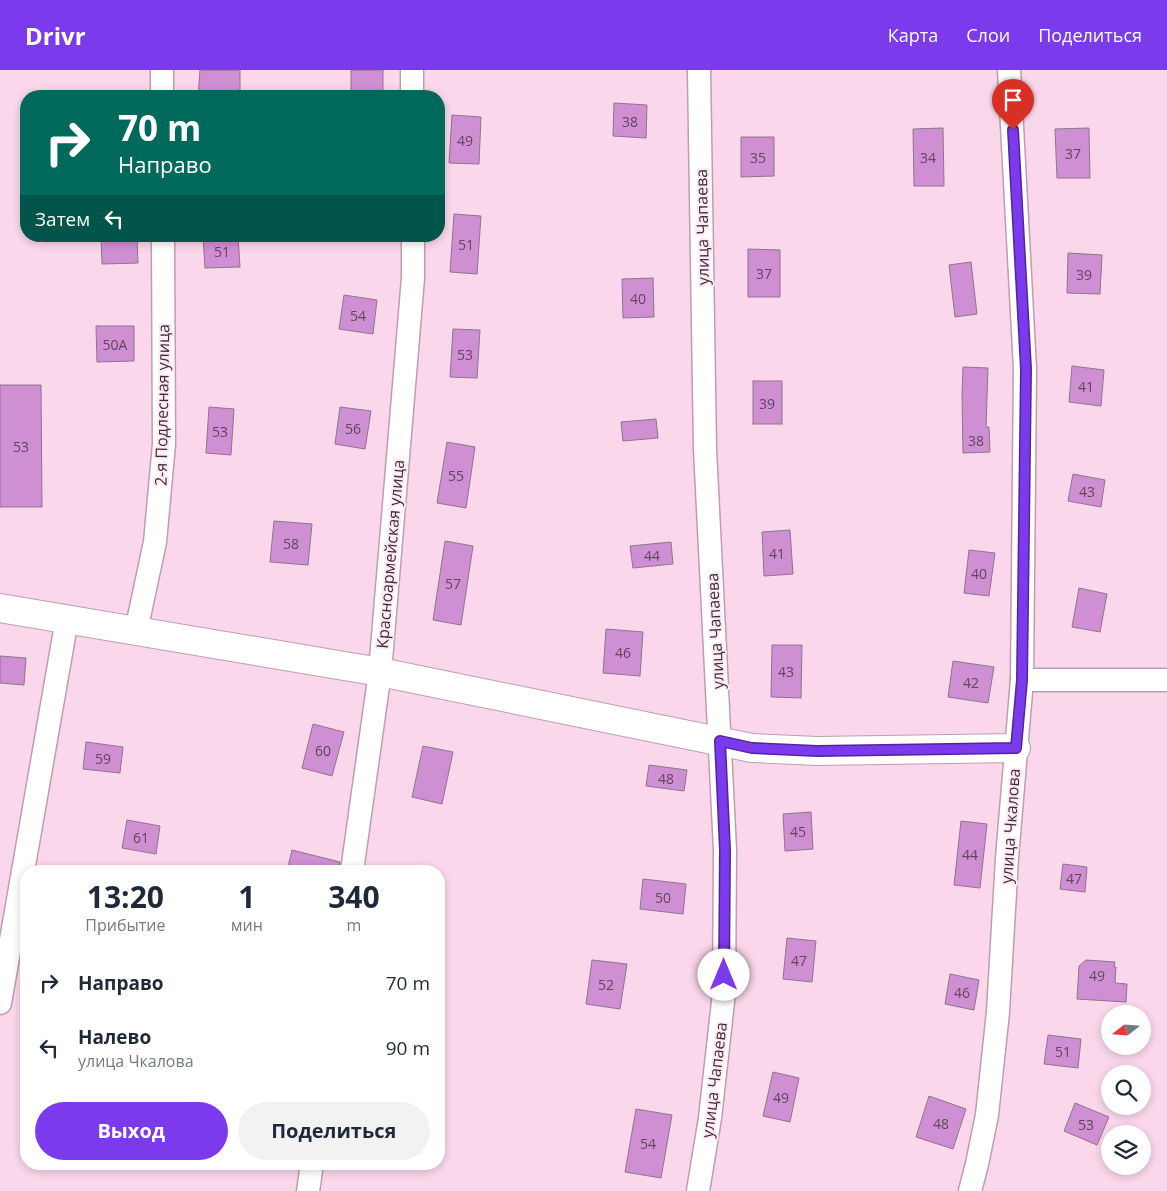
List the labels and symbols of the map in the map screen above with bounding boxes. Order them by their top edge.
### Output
pin [992,79,1034,130]
house number: 38 [622,112,638,131]
house number: 49 [457,131,473,150]
house number: 37 [1065,144,1081,163]
house number: 35 [750,148,766,167]
house number: 34 [920,148,936,167]
street label: улица Чапаева [690,169,714,285]
house number: 51 [458,235,474,254]
house number: 51 [214,242,230,261]
house number: 37 [756,264,772,283]
house number: 39 [1076,265,1092,284]
house number: 40 [630,289,646,308]
house number: 54 [350,306,366,325]
street label: 2-я Подлесная улица [150,324,174,486]
house number: 50А [103,335,128,354]
house number: 53 [457,345,473,364]
house number: 41 [1078,377,1094,396]
house number: 39 [759,394,775,413]
house number: 56 [345,419,361,438]
house number: 53 [212,422,228,441]
house number: 38 [968,431,984,450]
house number: 53 [13,437,29,456]
street label: Красноармейская улица [371,459,409,649]
house number: 55 [448,466,464,485]
house number: 43 [1079,482,1095,501]
house number: 58 [283,534,299,553]
house number: 41 [769,544,785,563]
house number: 44 [644,546,660,565]
house number: 40 [971,564,987,583]
street label: улица Чапаева [701,572,729,690]
house number: 57 [445,574,461,593]
house number: 46 [615,643,631,662]
house number: 43 [778,662,794,681]
house number: 42 [963,673,979,692]
house number: 60 [315,741,331,760]
house number: 59 [95,749,111,768]
street label: улица Чкалова [995,768,1025,884]
house number: 48 [658,769,674,788]
house number: 45 [790,822,806,841]
house number: 61 [133,828,149,847]
house number: 44 [962,845,978,864]
house number: 47 [1066,869,1082,888]
house number: 50 [655,888,671,907]
position arrow [697,948,749,1000]
house number: 47 [791,951,807,970]
house number: 49 [1089,966,1105,985]
house number: 52 [598,975,614,994]
house number: 46 [954,983,970,1002]
north arrow [1101,1005,1151,1055]
street label: улица Чапаева [696,1021,732,1139]
house number: 51 [1055,1042,1071,1061]
house number: 49 [773,1088,789,1107]
house number: 48 [933,1114,949,1133]
house number: 53 [1078,1115,1094,1134]
house number: 54 [640,1134,656,1153]

